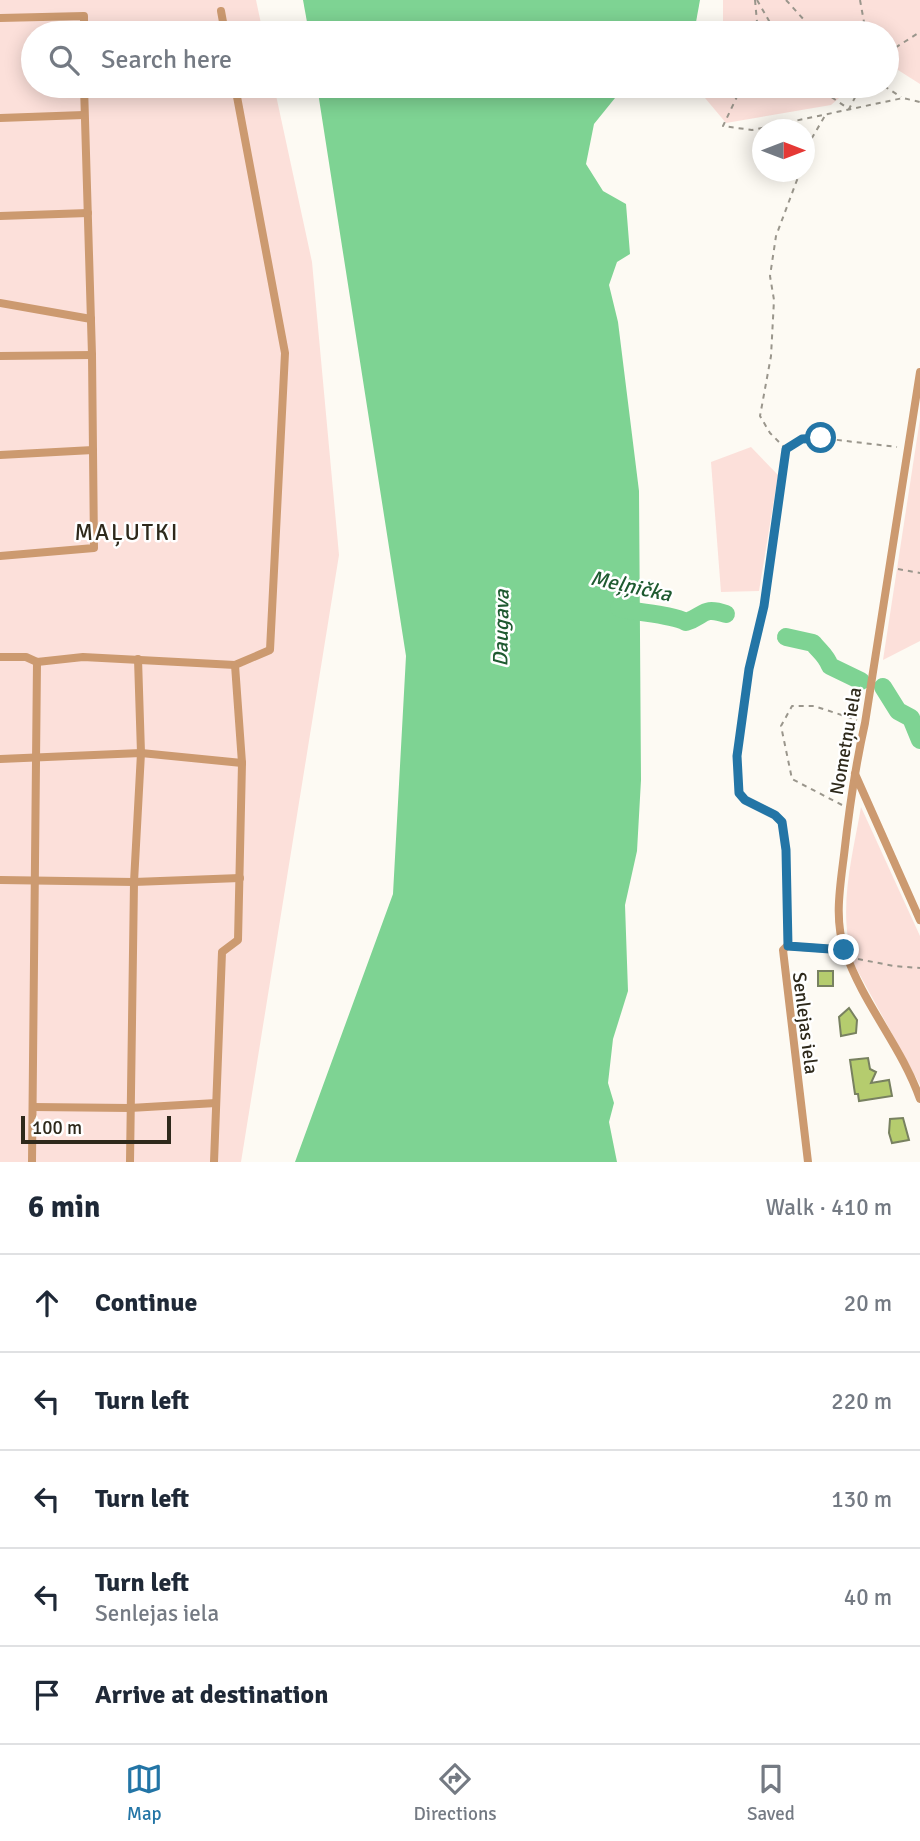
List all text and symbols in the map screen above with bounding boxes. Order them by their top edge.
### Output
search box [21,21,899,98]
icon: search [45,41,83,79]
text: Search here [101,44,232,76]
north arrow [752,119,815,182]
route start [805,422,836,453]
district label: MAĻUTKI [74,518,180,547]
water label: Meļņička [588,565,675,608]
water label: Daugava [487,588,515,667]
street label: Nometņu iela [825,685,867,797]
route end [828,934,859,965]
street label: Senlejas iela [787,971,823,1076]
scale bar [21,1113,172,1145]
text: 100 m [32,1116,82,1140]
text: 6 min [28,1189,100,1226]
text: Walk · 410 m [766,1193,892,1222]
icon: ahead [28,1284,66,1322]
text: Continue [95,1287,197,1319]
text: 20 m [844,1289,892,1318]
icon: left [28,1382,66,1420]
text: Turn left [95,1385,189,1417]
text: 220 m [831,1387,892,1416]
icon: left [28,1480,66,1518]
text: Turn left [95,1483,189,1515]
text: 130 m [831,1485,892,1514]
text: Turn left [95,1567,189,1599]
icon: left [28,1578,66,1616]
text: 40 m [844,1583,892,1612]
text: Senlejas iela [95,1599,219,1628]
icon: arrive [28,1676,66,1714]
text: Arrive at destination [95,1679,328,1711]
tab: Map [125,1760,163,1826]
tab: Directions [414,1760,497,1826]
tab: Saved [747,1760,795,1826]

